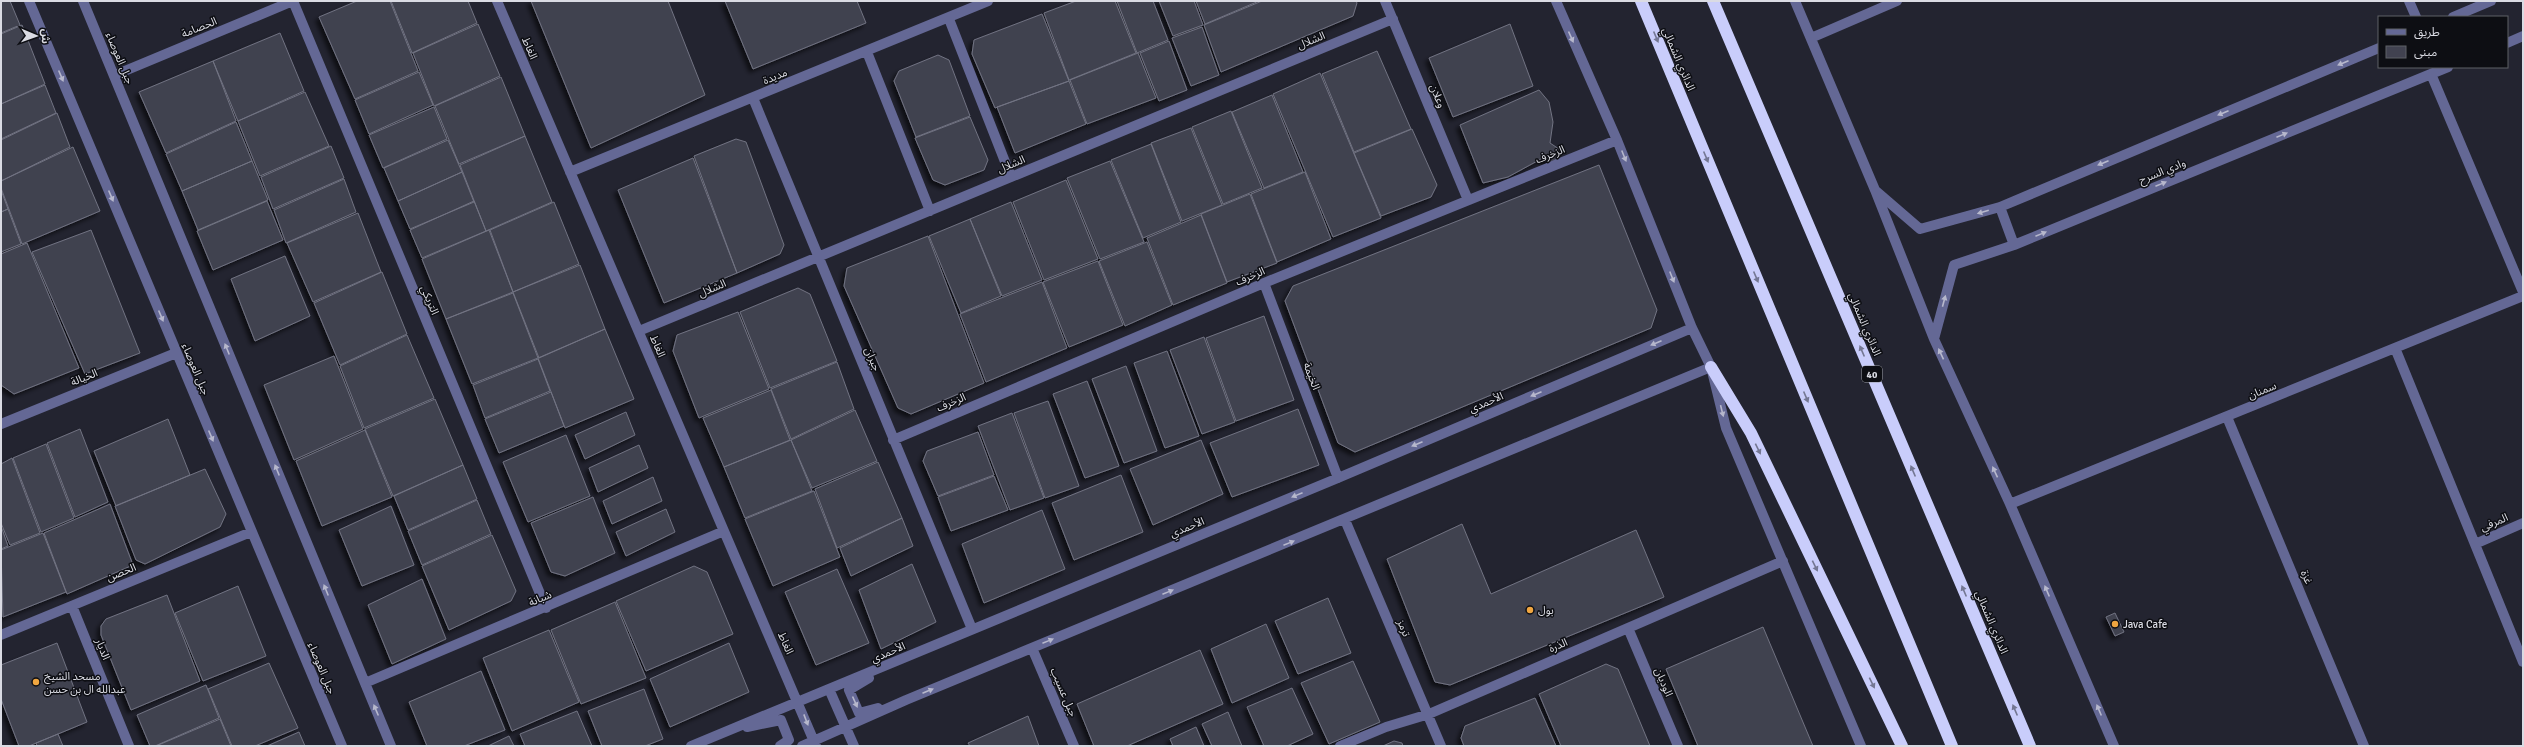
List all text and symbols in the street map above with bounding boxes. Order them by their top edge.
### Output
street label: الحصامة [179,14,219,40]
north arrow [16,16,56,56]
legend [2378,16,2508,68]
text: طريق [2414,25,2440,40]
street label: الدائري الشمالي [1657,26,1698,94]
text: ش [39,29,52,44]
street label: الشلال [1295,29,1327,52]
street label: جبل العوصاء [103,30,136,86]
one-way arrow [1569,31,1575,43]
one-way arrow [1652,31,1659,43]
street label: الغاط [519,35,540,61]
text: مبنى [2414,45,2437,60]
one-way arrow [2337,60,2349,66]
street label: مديدة [761,66,790,87]
one-way arrow [58,70,64,82]
street label: وعلان [1427,82,1448,110]
one-way arrow [2218,110,2229,116]
one-way arrow [2276,132,2287,138]
street label: الزخرف [1534,143,1567,166]
one-way arrow [1621,150,1627,162]
one-way arrow [1703,151,1709,162]
street label: الشلال [995,153,1027,176]
street label: وادي السرح [2137,156,2189,189]
one-way arrow [2097,161,2109,167]
one-way arrow [2156,181,2168,187]
one-way arrow [108,190,114,202]
one-way arrow [1976,209,1989,215]
one-way arrow [2036,230,2048,236]
street label: الزخرف [1234,264,1267,288]
one-way arrow [1669,271,1675,283]
one-way arrow [1753,271,1759,282]
street label: الشلال [696,277,728,300]
street label: التريكي [415,284,441,318]
street label: الدائري الشمالي [1843,291,1884,359]
one-way arrow [1942,295,1948,308]
one-way arrow [158,310,164,322]
street label: الغاط [647,333,668,359]
one-way arrow [1650,340,1661,346]
street label: جبل العوصاء [179,341,212,397]
one-way arrow [224,343,230,355]
street label: جبران [862,345,884,373]
one-way arrow [1859,346,1865,357]
one-way arrow [1938,348,1944,359]
street label: الخيمة [1300,361,1323,392]
street label: الخيالة [69,366,100,389]
road number: 40 [1862,366,1882,382]
street label: سمنان [2246,379,2279,402]
street label: الأحمدي [1467,389,1506,418]
street label: الزخرف [935,390,968,414]
one-way arrow [1530,391,1542,397]
one-way arrow [1803,391,1809,402]
one-way arrow [1719,405,1725,417]
one-way arrow [208,430,214,442]
one-way arrow [1410,442,1422,448]
one-way arrow [1755,443,1762,455]
one-way arrow [273,463,279,475]
one-way arrow [1910,465,1916,476]
one-way arrow [1992,466,1998,477]
one-way arrow [1291,492,1302,498]
street label: المرفي [2478,511,2511,536]
street label: الأحمدي [1168,515,1207,543]
one-way arrow [1283,539,1295,545]
one-way arrow [1812,560,1818,572]
street label: الحصن [104,561,138,584]
street label: غزة [2298,568,2315,587]
one-way arrow [323,584,329,595]
one-way arrow [2044,584,2050,596]
one-way arrow [1961,585,1967,596]
street label: شبانة [527,588,554,609]
one-way arrow [1163,589,1174,595]
street label: الدائري الشمالي [1970,589,2011,657]
place label: بول [1538,604,1554,617]
marker: بول [1525,605,1535,615]
street label: ترمز [1394,617,1413,639]
place label: Java Cafe [2123,618,2167,631]
marker: Java Cafe [2110,619,2120,629]
street label: الغاط [775,630,796,656]
street label: الديار [92,636,113,662]
street label: الذرة [1547,636,1570,655]
one-way arrow [1042,638,1054,644]
street label: الأحمدي [869,639,908,668]
street label: جبل العوصاء [305,640,338,696]
street label: جبل عسيب [1047,666,1080,719]
street label: الوديان [1652,666,1675,699]
place label: مسحد الشيخ عبدالله ال بن حسن [44,670,126,696]
marker: مسحد الشيخ عبدالله ال بن حسن [31,677,41,687]
one-way arrow [1869,678,1875,689]
one-way arrow [922,688,933,694]
one-way arrow [852,697,858,708]
one-way arrow [372,704,379,716]
one-way arrow [2095,704,2101,716]
one-way arrow [2012,705,2018,716]
one-way arrow [804,715,810,727]

